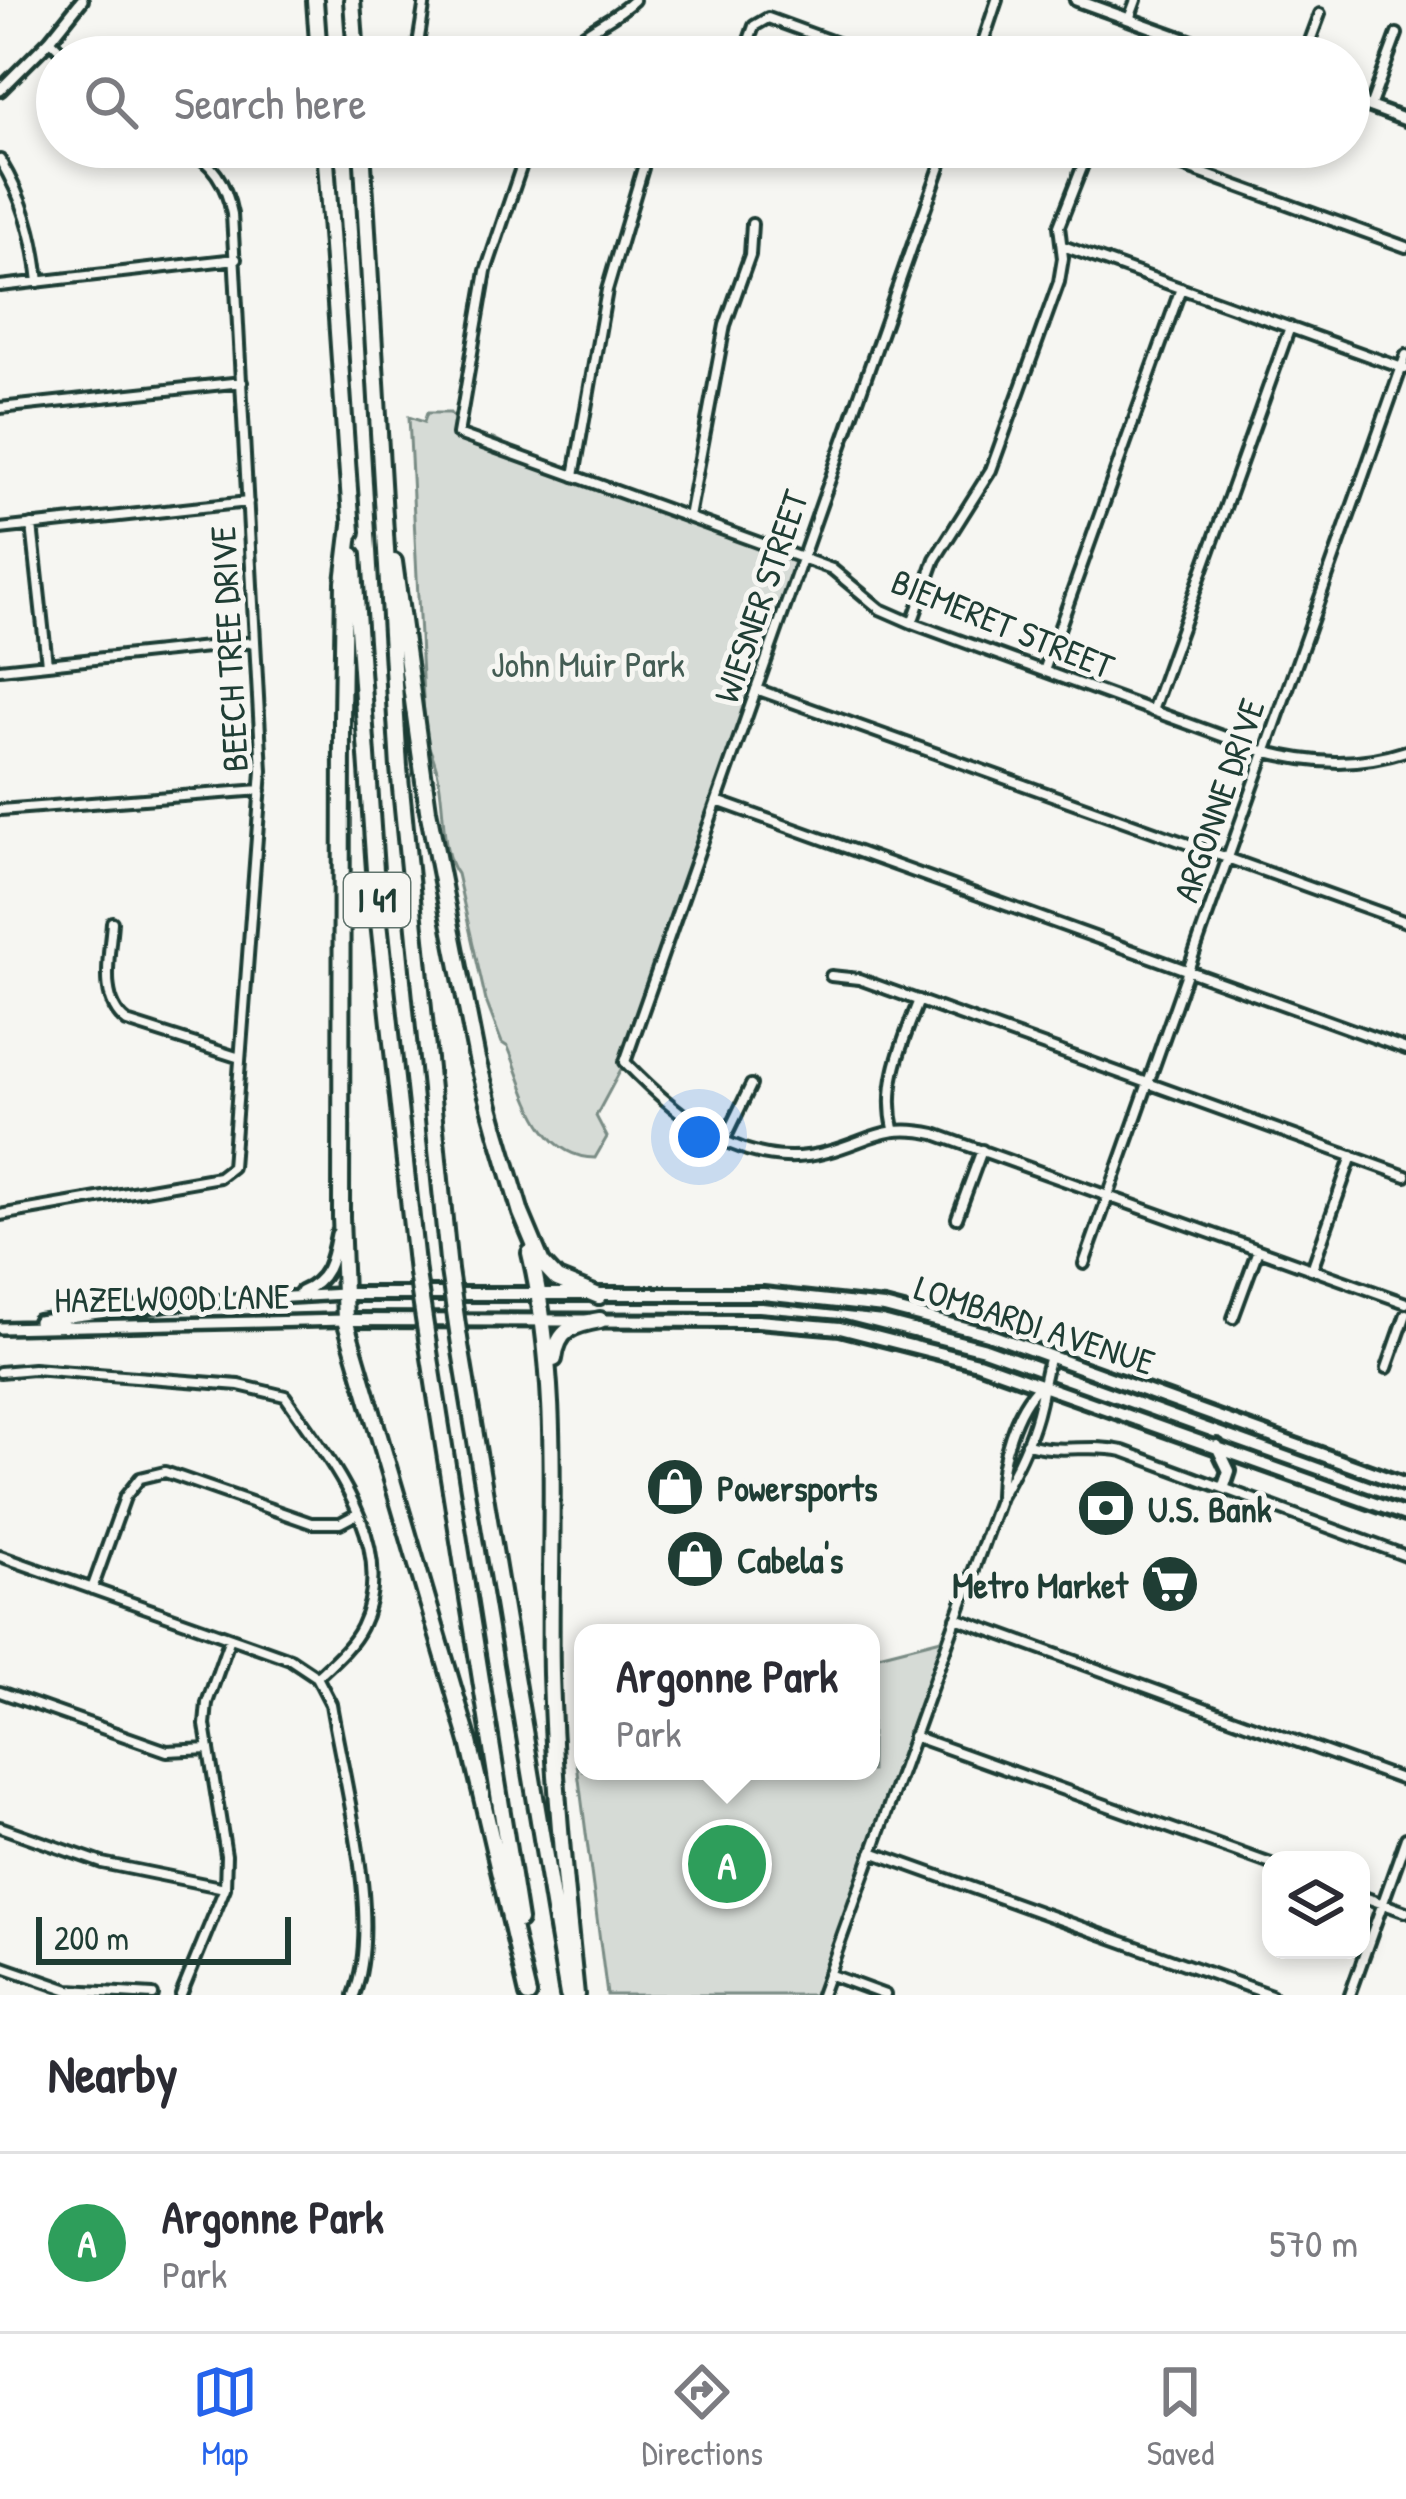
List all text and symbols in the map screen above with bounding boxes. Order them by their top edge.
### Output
search box [36,36,1370,168]
icon: search [78,69,144,135]
text: Search here [174,72,366,133]
street label: WIESNER STREET [701,482,820,709]
street label: BEECH TREE DRIVE [197,525,259,773]
street label: BIEMERET STREET [885,556,1123,690]
park label: John Muir Park [491,639,685,688]
street label: ARGONNE DRIVE [1160,692,1276,908]
road number: I 41 [344,873,410,927]
your location [669,1107,729,1167]
street label: LOMBARDI AVENUE [909,1262,1161,1386]
street label: HAZELWOOD LANE [54,1270,290,1324]
shop icon: Powersports [644,1456,706,1518]
place label: Powersports [717,1463,878,1513]
bank icon: U.S. Bank [1075,1477,1137,1539]
place label: U.S. Bank [1148,1484,1272,1533]
shop icon: Cabela's [664,1528,726,1590]
place label: Cabela's [737,1535,844,1584]
supermarket icon: Metro Market [1139,1553,1201,1615]
place label: Metro Market [952,1560,1130,1609]
popup [574,1624,880,1780]
text: Argonne Park [616,1645,838,1706]
text: Park [616,1706,681,1759]
pin: A [688,1819,766,1909]
map controls [1262,1851,1370,1959]
button: layers [1262,1851,1370,1959]
scale bar [36,1911,291,1964]
text: 200 m [54,1916,129,1960]
text: Nearby [48,2039,178,2108]
text: Argonne Park [162,2186,384,2247]
text: A [77,2216,97,2269]
text: 570 m [1269,2216,1358,2269]
text: Park [162,2247,227,2300]
tab: Map [192,2359,258,2475]
tab: Directions [642,2359,763,2475]
tab: Saved [1147,2359,1214,2475]

